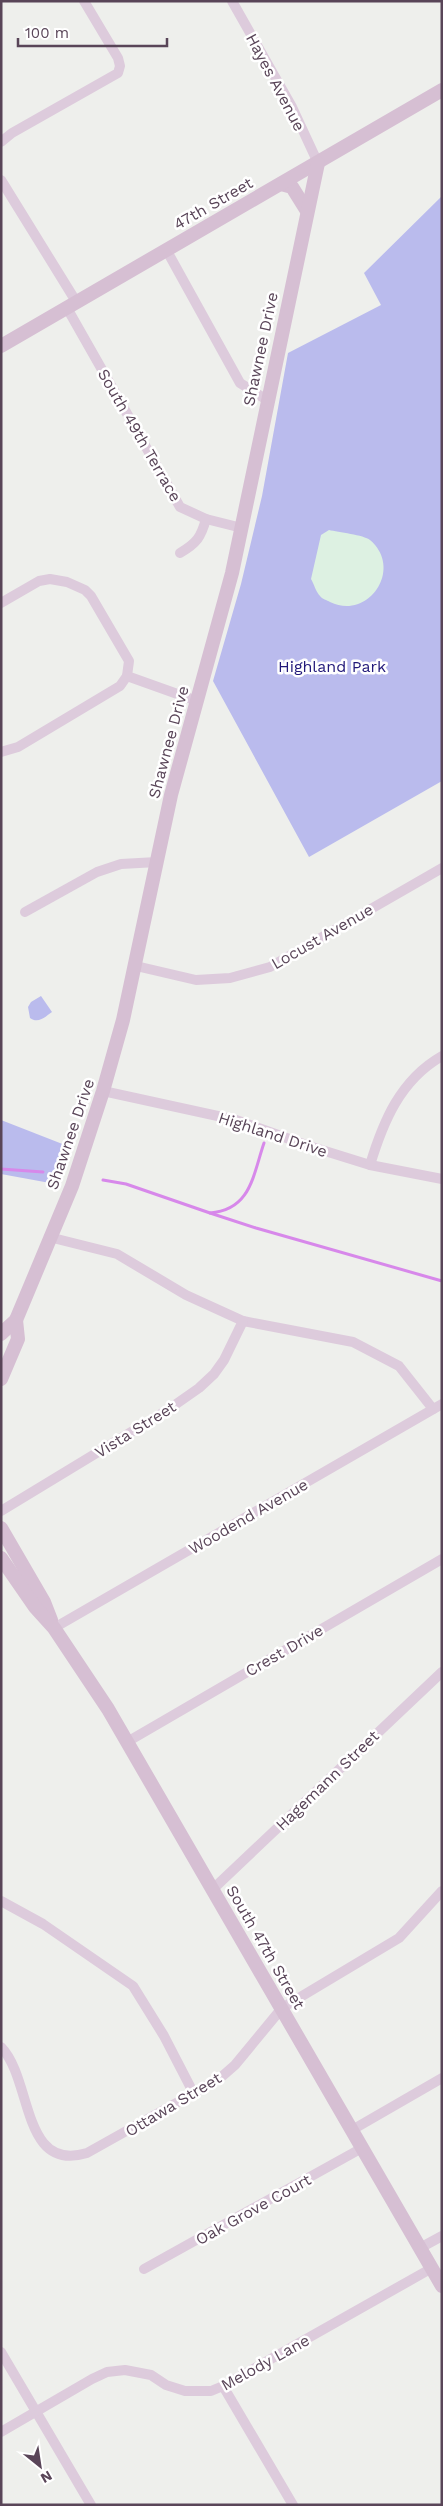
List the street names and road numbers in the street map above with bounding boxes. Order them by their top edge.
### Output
street label: Hayes Avenue [242,30,309,134]
street label: 47th Street [170,173,256,234]
street label: Shawnee Drive [239,290,282,408]
street label: South 49th Terrace [94,365,185,505]
street label: Shawnee Drive [144,684,193,801]
street label: Locust Avenue [268,900,376,973]
street label: Shawnee Drive [43,1076,98,1192]
street label: Highland Drive [216,1108,330,1161]
street label: Vista Street [91,1397,180,1462]
street label: Woodend Avenue [185,1475,311,1558]
street label: Crest Drive [242,1620,327,1680]
street label: Hagemann Street [272,1726,383,1834]
street label: South 47th Street [222,1882,309,2013]
street label: Ottawa Street [122,2068,225,2141]
street label: Oak Grove Court [192,2170,314,2249]
street label: Melody Lane [218,2330,313,2395]

